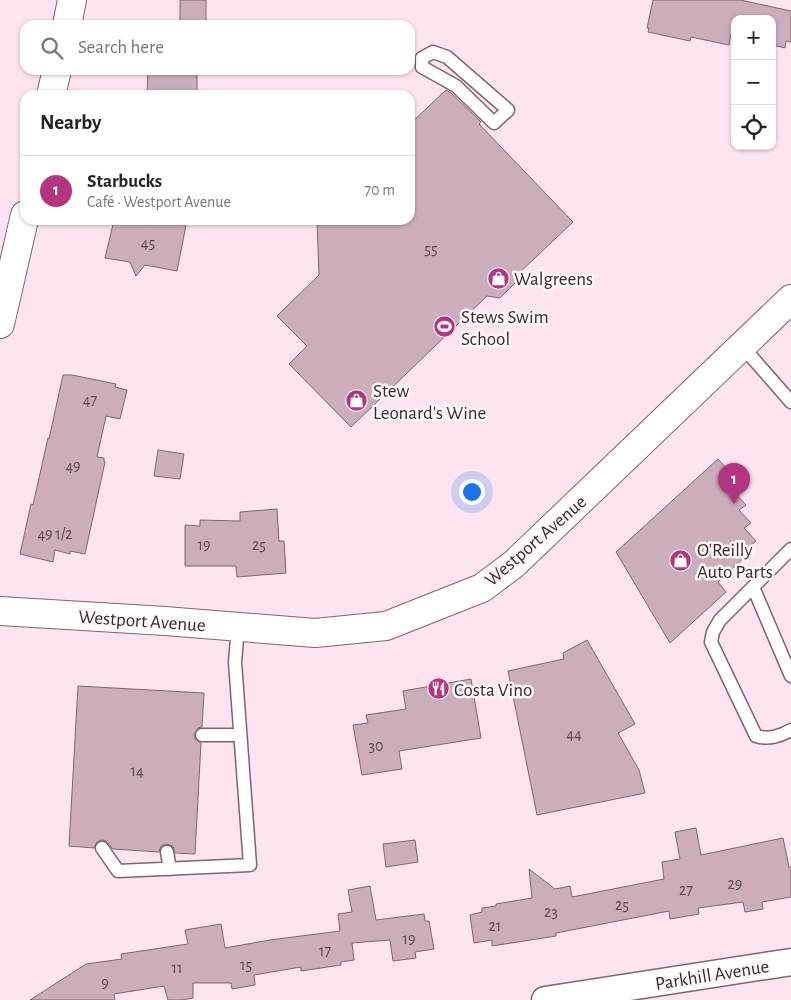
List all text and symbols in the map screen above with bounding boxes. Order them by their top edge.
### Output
map controls [731,15,776,150]
button: + [731,15,776,60]
search box [20,20,415,75]
icon: search [38,34,66,62]
text: Search here [78,38,164,57]
button: − [731,60,776,105]
button: locate [731,105,776,150]
text: Nearby [40,112,101,133]
text: Starbucks [87,172,162,191]
text: 1 [53,182,59,198]
text: 70 m [364,182,395,198]
text: Café · Westport Avenue [87,194,231,210]
house number: 45 [141,235,155,251]
house number: 55 [424,241,438,257]
shop icon: Walgreens [486,266,510,290]
place label: Walgreens [514,270,593,289]
place label: Stews Swim School [461,308,549,349]
sports icon: Stews Swim School [433,315,457,339]
place label: Stew Leonard's Wine [373,382,486,423]
shop icon: Stew Leonard's Wine [345,389,369,413]
house number: 47 [83,392,98,408]
house number: 49 [65,458,81,474]
pin: 1 [718,463,750,504]
your location [459,479,485,505]
street label: Westport Avenue [482,492,590,590]
house number: 49 1/2 [37,526,73,542]
house number: 19 [197,537,211,553]
house number: 25 [252,537,266,553]
place label: O'Reilly Auto Parts [697,541,773,582]
shop icon: O'Reilly Auto Parts [669,548,693,572]
street label: Westport Avenue [78,608,206,635]
restaurant icon: Costa Vino [426,677,450,701]
place label: Costa Vino [454,681,532,700]
house number: 44 [566,726,582,742]
house number: 30 [368,738,384,754]
house number: 14 [130,763,144,779]
house number: 29 [728,876,742,892]
house number: 27 [679,882,693,898]
house number: 25 [615,897,629,913]
house number: 23 [544,904,558,920]
house number: 21 [489,918,501,934]
house number: 19 [402,931,416,947]
house number: 17 [319,943,331,959]
house number: 15 [240,957,252,973]
street label: Parkhill Avenue [654,957,771,994]
house number: 11 [171,960,183,976]
house number: 9 [101,975,109,991]

